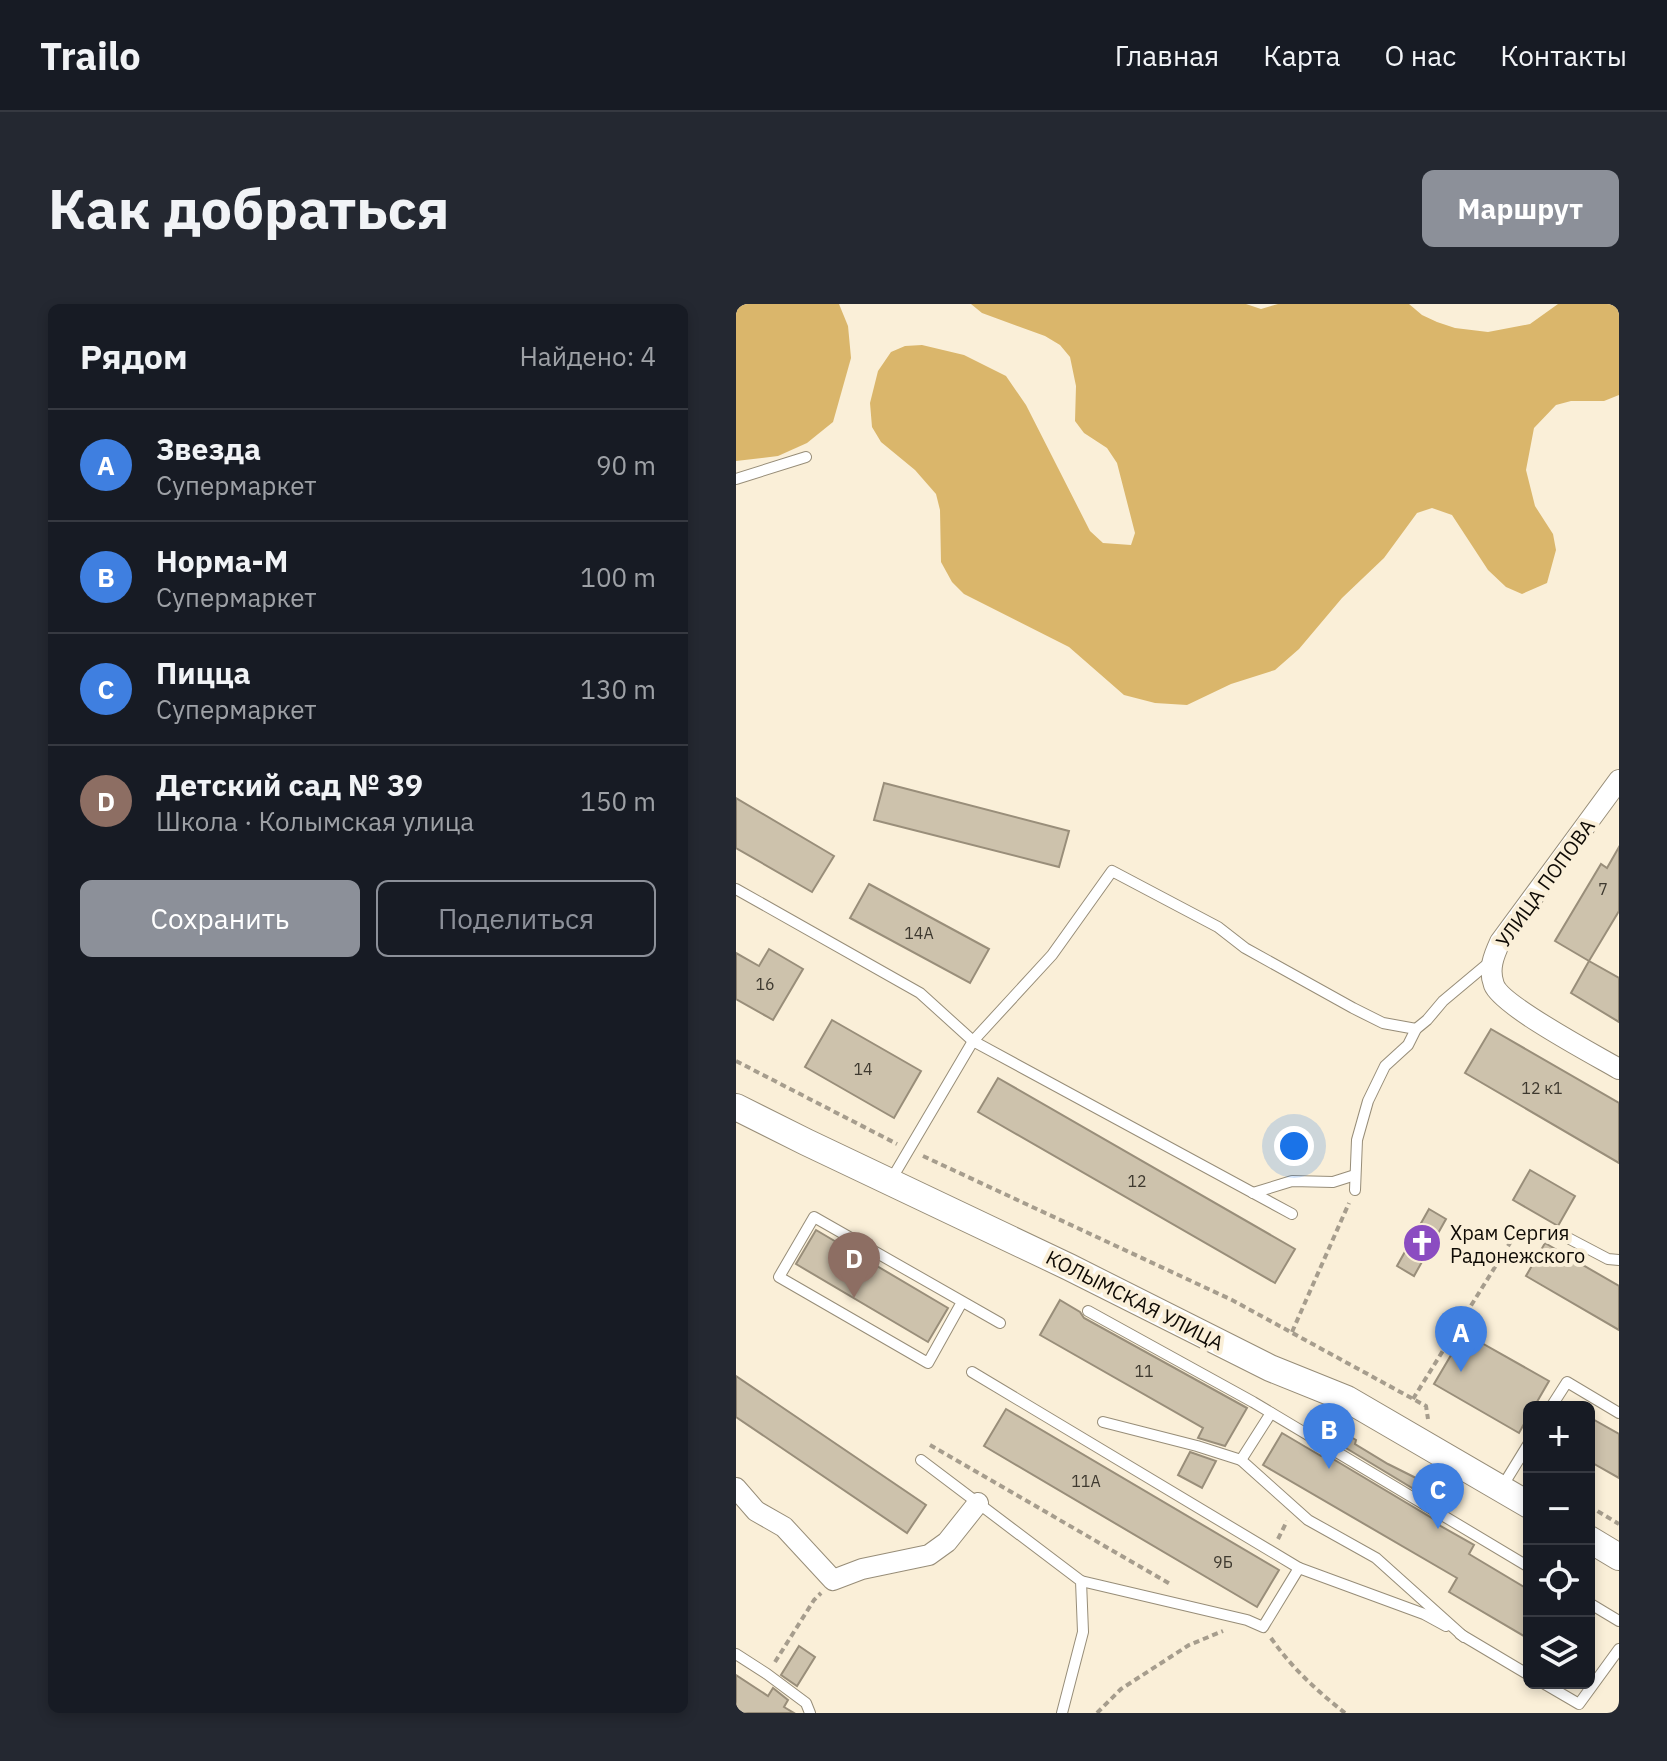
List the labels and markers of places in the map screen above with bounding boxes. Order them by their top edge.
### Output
place label: Храм Сергия Радонежского [1450,1219,1585,1269]
church icon: Храм Сергия Радонежского [1401,1222,1443,1264]
pin: D [828,1232,880,1298]
pin: A [1435,1306,1487,1372]
pin: B [1303,1403,1355,1469]
pin: C [1412,1463,1464,1529]

